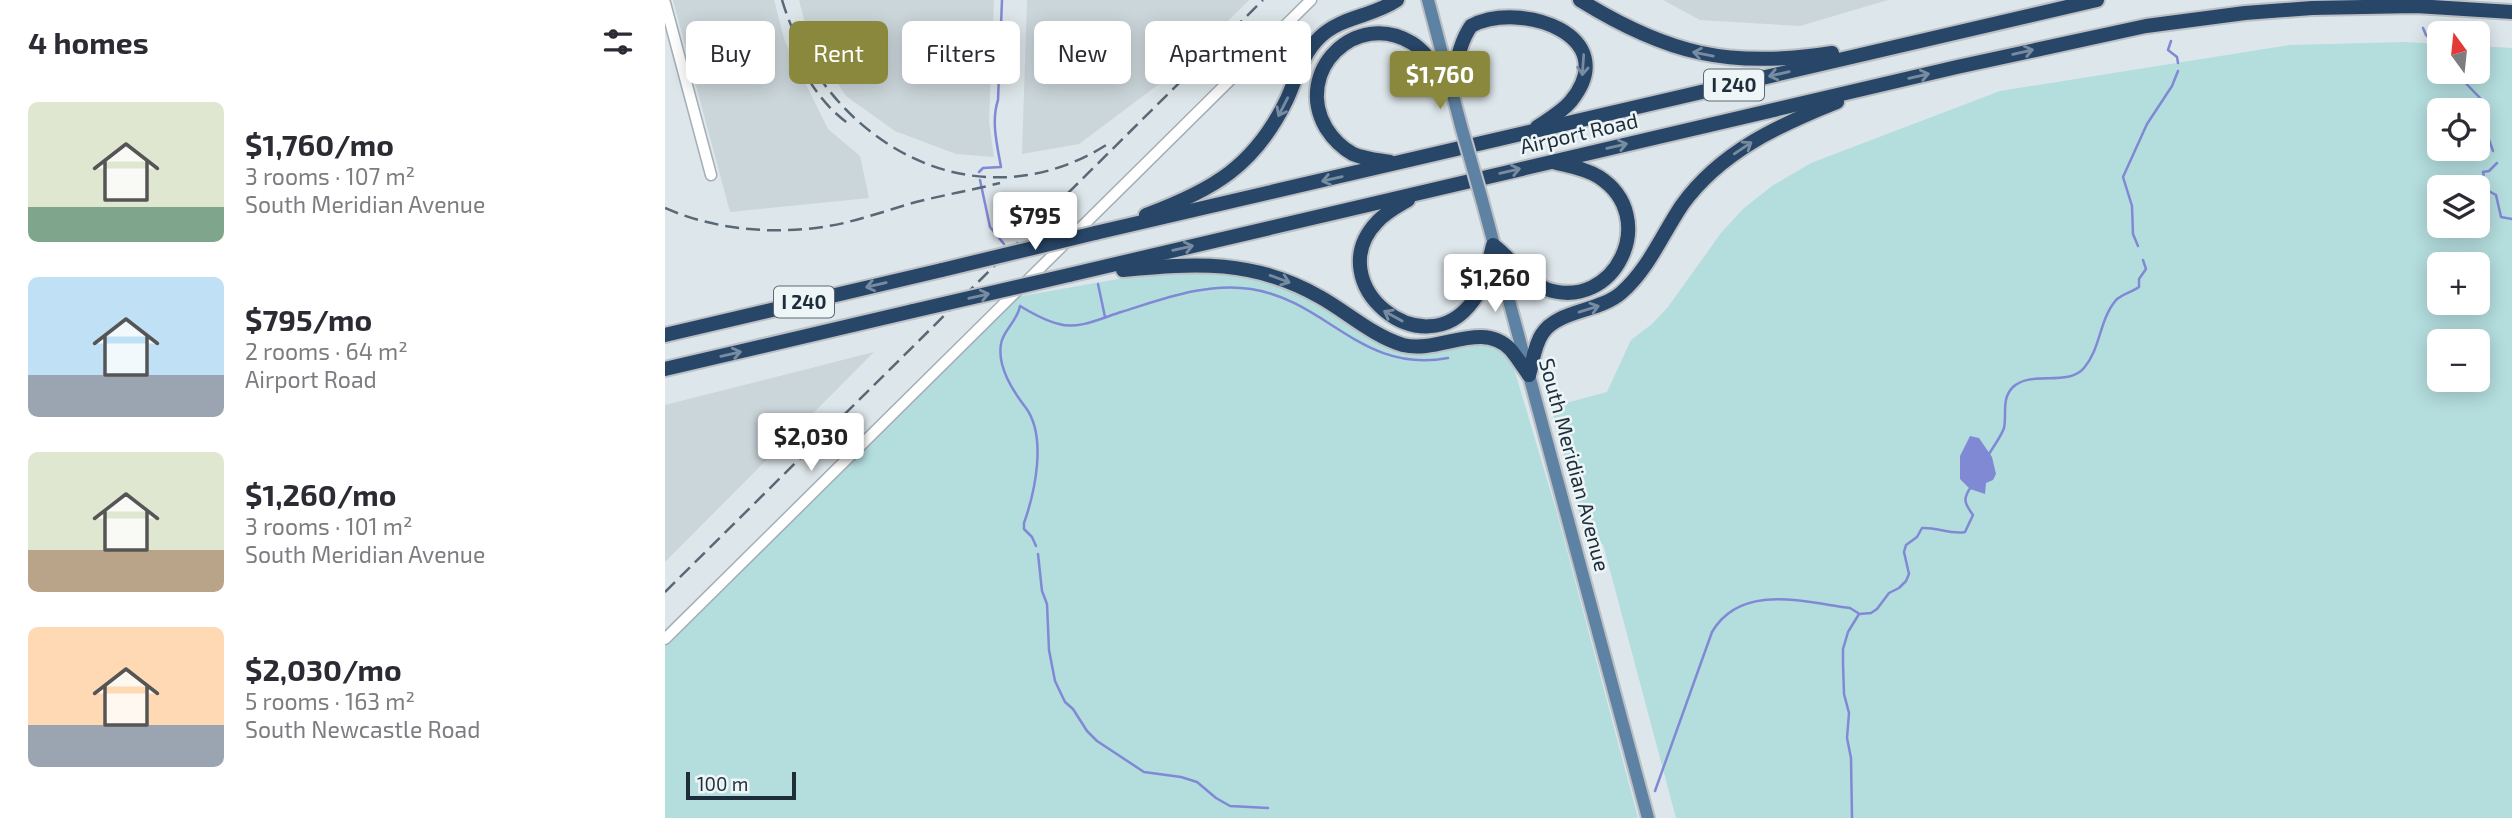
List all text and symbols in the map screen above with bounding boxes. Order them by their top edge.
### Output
chip: Buy [686,21,775,84]
chip: Rent [789,21,888,84]
chip: Filters [902,21,1020,84]
chip: New [1034,21,1131,84]
chip: Apartment [1145,21,1311,84]
north arrow [2427,21,2490,84]
map controls [2427,21,2490,392]
icon: filters [599,23,637,61]
text: 4 homes [28,24,149,60]
one-way arrow [2011,44,2034,58]
one-way arrow [1692,47,1715,60]
pin: $1,760 [1383,52,1497,111]
one-way arrow [1577,54,1590,77]
text: $1,760 [1406,60,1474,88]
one-way arrow [1768,68,1791,81]
road number: I 240 [1704,69,1764,100]
one-way arrow [1907,69,1929,82]
one-way arrow [1275,96,1289,117]
button: locate [2427,98,2490,161]
street label: Airport Road [1517,107,1640,158]
text: $1,760/mo [245,126,394,162]
icon: home [84,130,168,214]
one-way arrow [1606,139,1628,152]
one-way arrow [1732,141,1752,155]
text: 3 rooms · 107 m² [245,162,415,190]
one-way arrow [1498,164,1521,177]
one-way arrow [1321,173,1344,186]
button: layers [2427,175,2490,238]
text: South Meridian Avenue [245,190,485,218]
pin: $795 [994,192,1076,252]
text: $795 [1009,201,1061,229]
one-way arrow [1171,241,1194,254]
button: + [2427,252,2490,315]
pin: $1,260 [1438,254,1552,314]
text: $1,260 [1460,263,1530,291]
one-way arrow [1268,274,1290,286]
one-way arrow [865,279,888,293]
road number: I 240 [774,286,834,318]
one-way arrow [967,289,990,302]
text: $795/mo [245,301,372,337]
one-way arrow [1578,302,1600,315]
icon: home [84,305,168,389]
one-way arrow [1383,309,1403,323]
button: − [2427,329,2490,392]
text: 2 rooms · 64 m² [245,337,408,365]
one-way arrow [720,346,742,359]
street label: South Meridian Avenue [1535,355,1616,574]
text: Airport Road [245,365,377,393]
pin: $2,030 [754,414,868,473]
text: $2,030 [774,422,848,450]
text: $1,260/mo [245,476,396,512]
icon: home [84,480,168,564]
text: 3 rooms · 101 m² [245,512,412,540]
text: South Meridian Avenue [245,540,485,568]
text: $2,030/mo [245,651,402,687]
icon: home [84,655,168,739]
text: 5 rooms · 163 m² [245,687,415,715]
text: South Newcastle Road [245,715,480,743]
scale bar [686,769,796,801]
text: 100 m [697,772,748,795]

